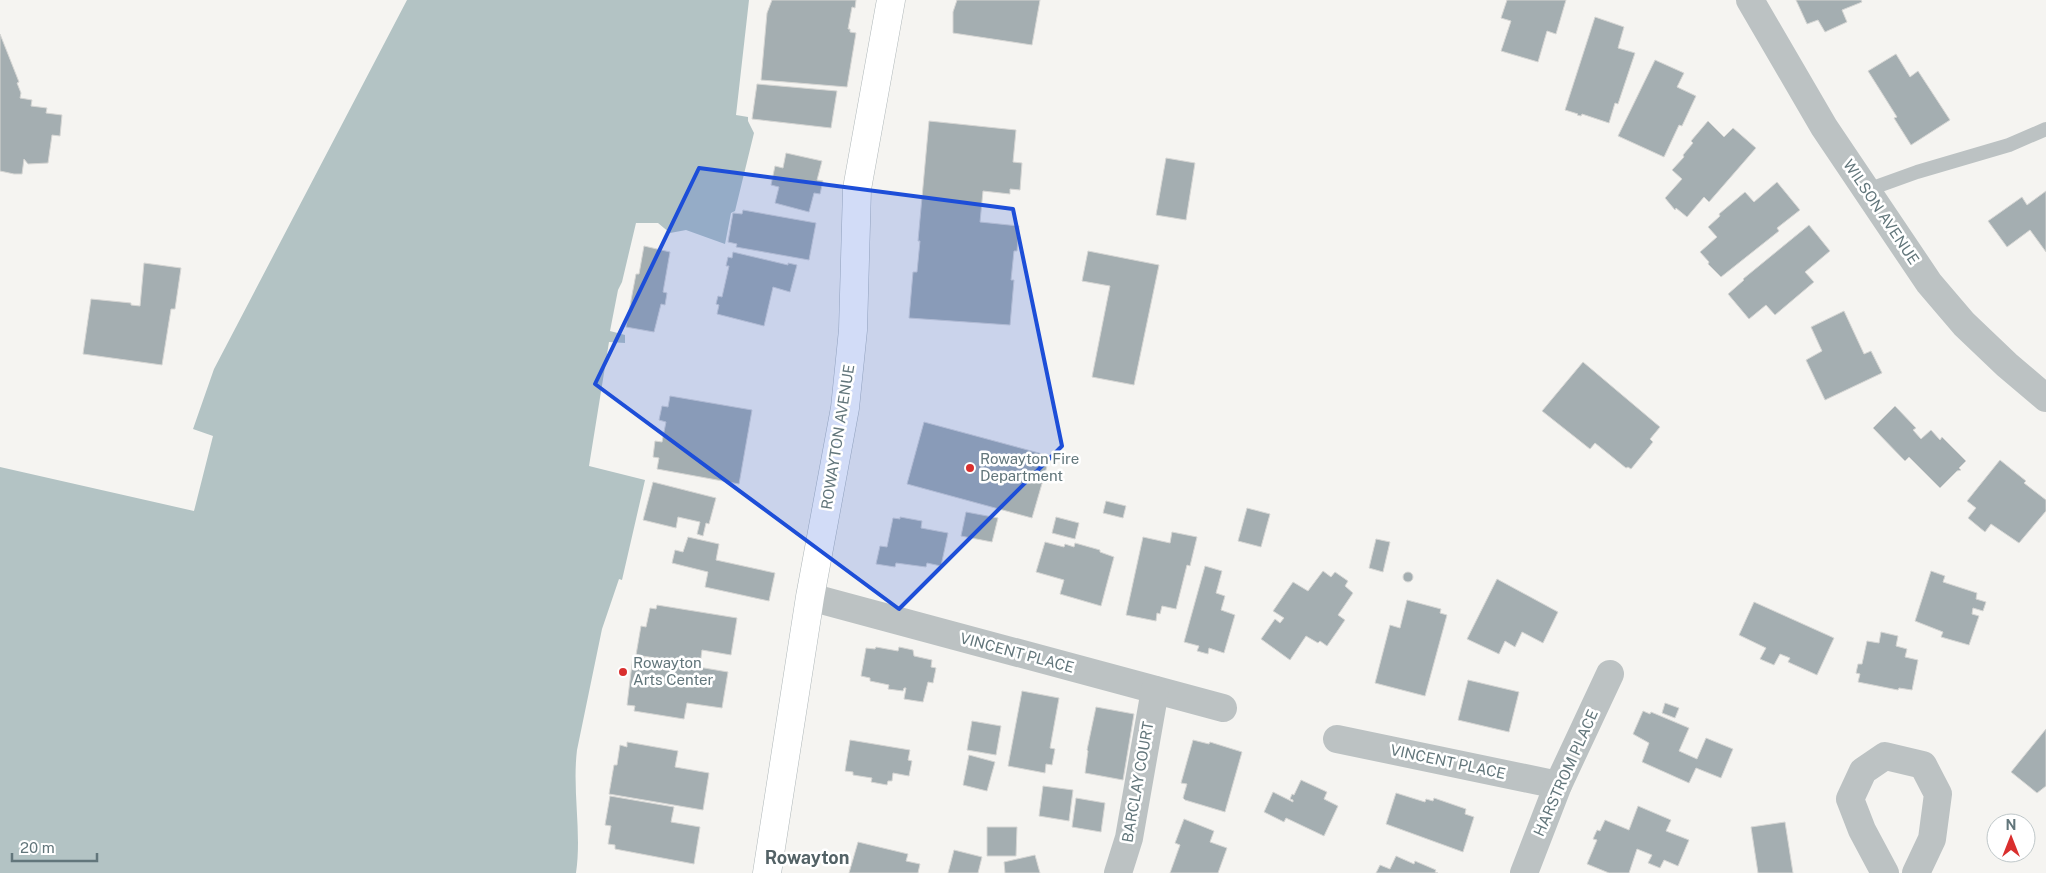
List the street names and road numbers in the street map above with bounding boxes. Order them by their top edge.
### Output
street label: WILSON AVENUE [1840,156,1923,267]
street label: ROWAYTON AVENUE [818,363,857,511]
street label: VINCENT PLACE [958,629,1076,676]
street label: HARSTROM PLACE [1530,707,1601,839]
street label: BARCLAY COURT [1119,720,1157,844]
street label: VINCENT PLACE [1389,741,1507,782]

